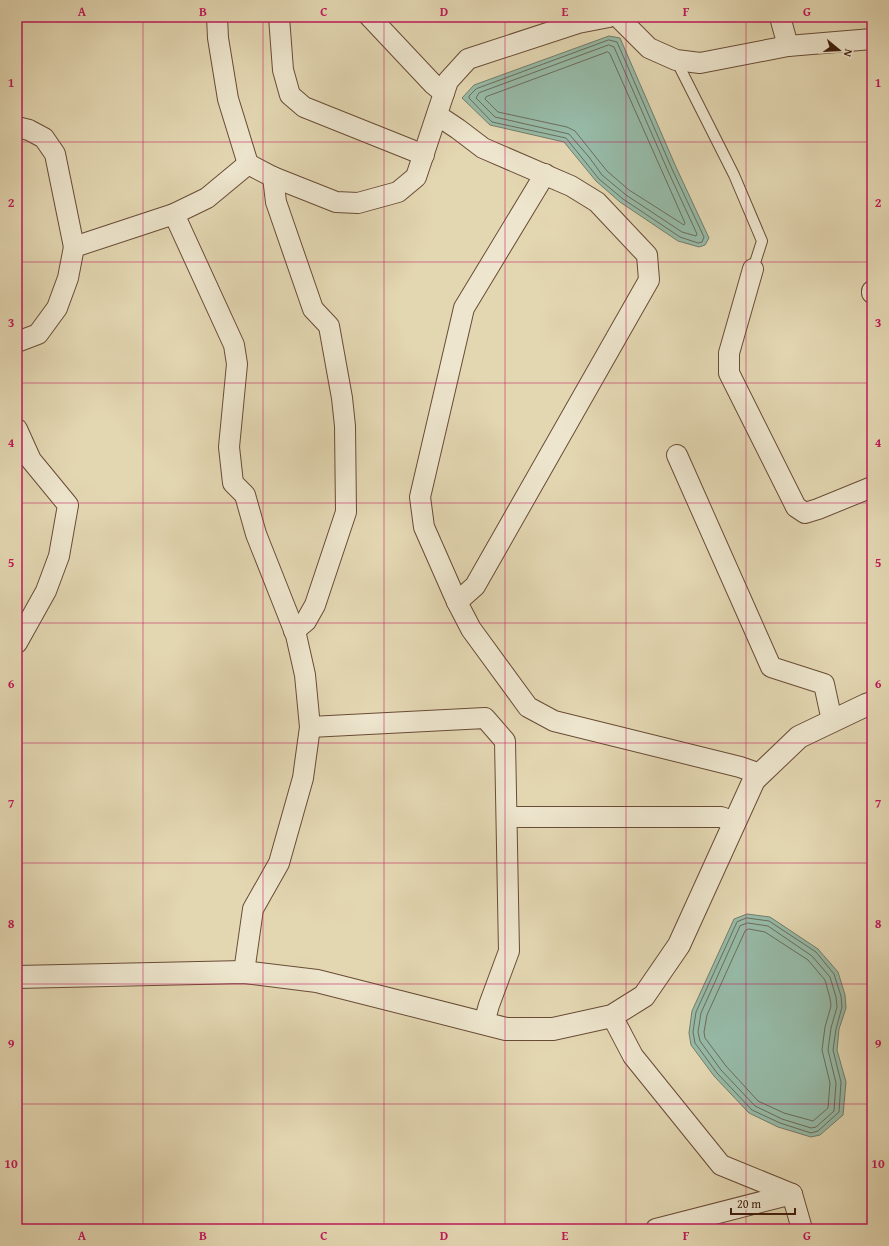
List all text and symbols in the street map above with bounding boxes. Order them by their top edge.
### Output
text: A [78,2,87,21]
text: B [199,2,207,21]
text: C [320,2,328,21]
text: D [440,2,448,21]
text: E [562,2,569,21]
text: F [683,2,690,21]
text: G [803,2,811,21]
north arrow [819,30,859,70]
text: N [840,47,857,60]
text: 1 [8,73,14,92]
text: 1 [875,73,881,92]
text: 2 [8,193,15,212]
text: 2 [875,193,882,212]
text: 3 [8,313,14,332]
text: 3 [875,313,881,332]
text: 4 [8,433,15,452]
text: 4 [875,433,882,452]
text: 5 [8,553,15,572]
text: 5 [875,553,882,572]
text: 6 [8,674,15,693]
text: 6 [875,674,882,693]
text: 7 [8,794,15,813]
text: 7 [875,794,882,813]
text: 8 [8,914,15,933]
text: 8 [875,914,882,933]
text: 9 [8,1034,15,1053]
text: 9 [875,1034,882,1053]
text: 10 [4,1154,18,1173]
text: 10 [871,1154,885,1173]
scale bar [731,1190,795,1216]
text: 20 m [737,1195,761,1212]
text: A [78,1226,87,1245]
text: B [199,1226,207,1245]
text: C [320,1226,328,1245]
text: D [440,1226,448,1245]
text: E [562,1226,569,1245]
text: F [683,1226,690,1245]
text: G [803,1226,811,1245]

